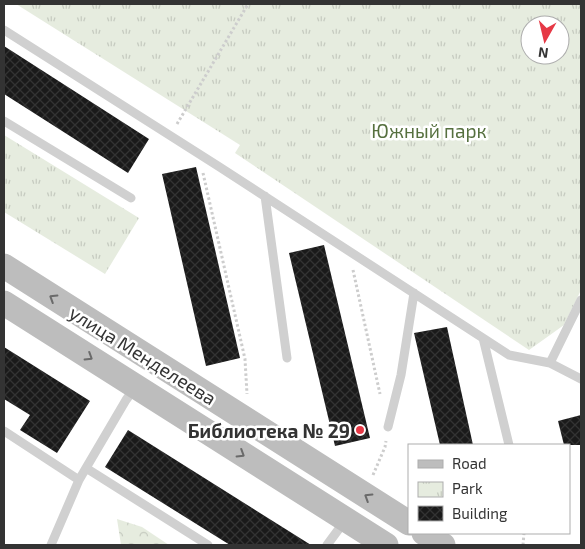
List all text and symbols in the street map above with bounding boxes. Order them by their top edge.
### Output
north arrow [520,15,570,65]
text: N [537,44,549,62]
park label: Южный парк [371,119,487,142]
one-way arrow [49,294,58,304]
street label: улица Менделеева [65,301,221,410]
one-way arrow [84,351,93,361]
place label: Библиотека № 29 [188,419,350,442]
marker: Библиотека № 29 [354,424,366,436]
legend [408,444,570,534]
one-way arrow [236,447,245,457]
text: Road [452,454,487,472]
text: Park [452,479,483,497]
one-way arrow [364,494,373,503]
text: Building [452,504,508,522]

